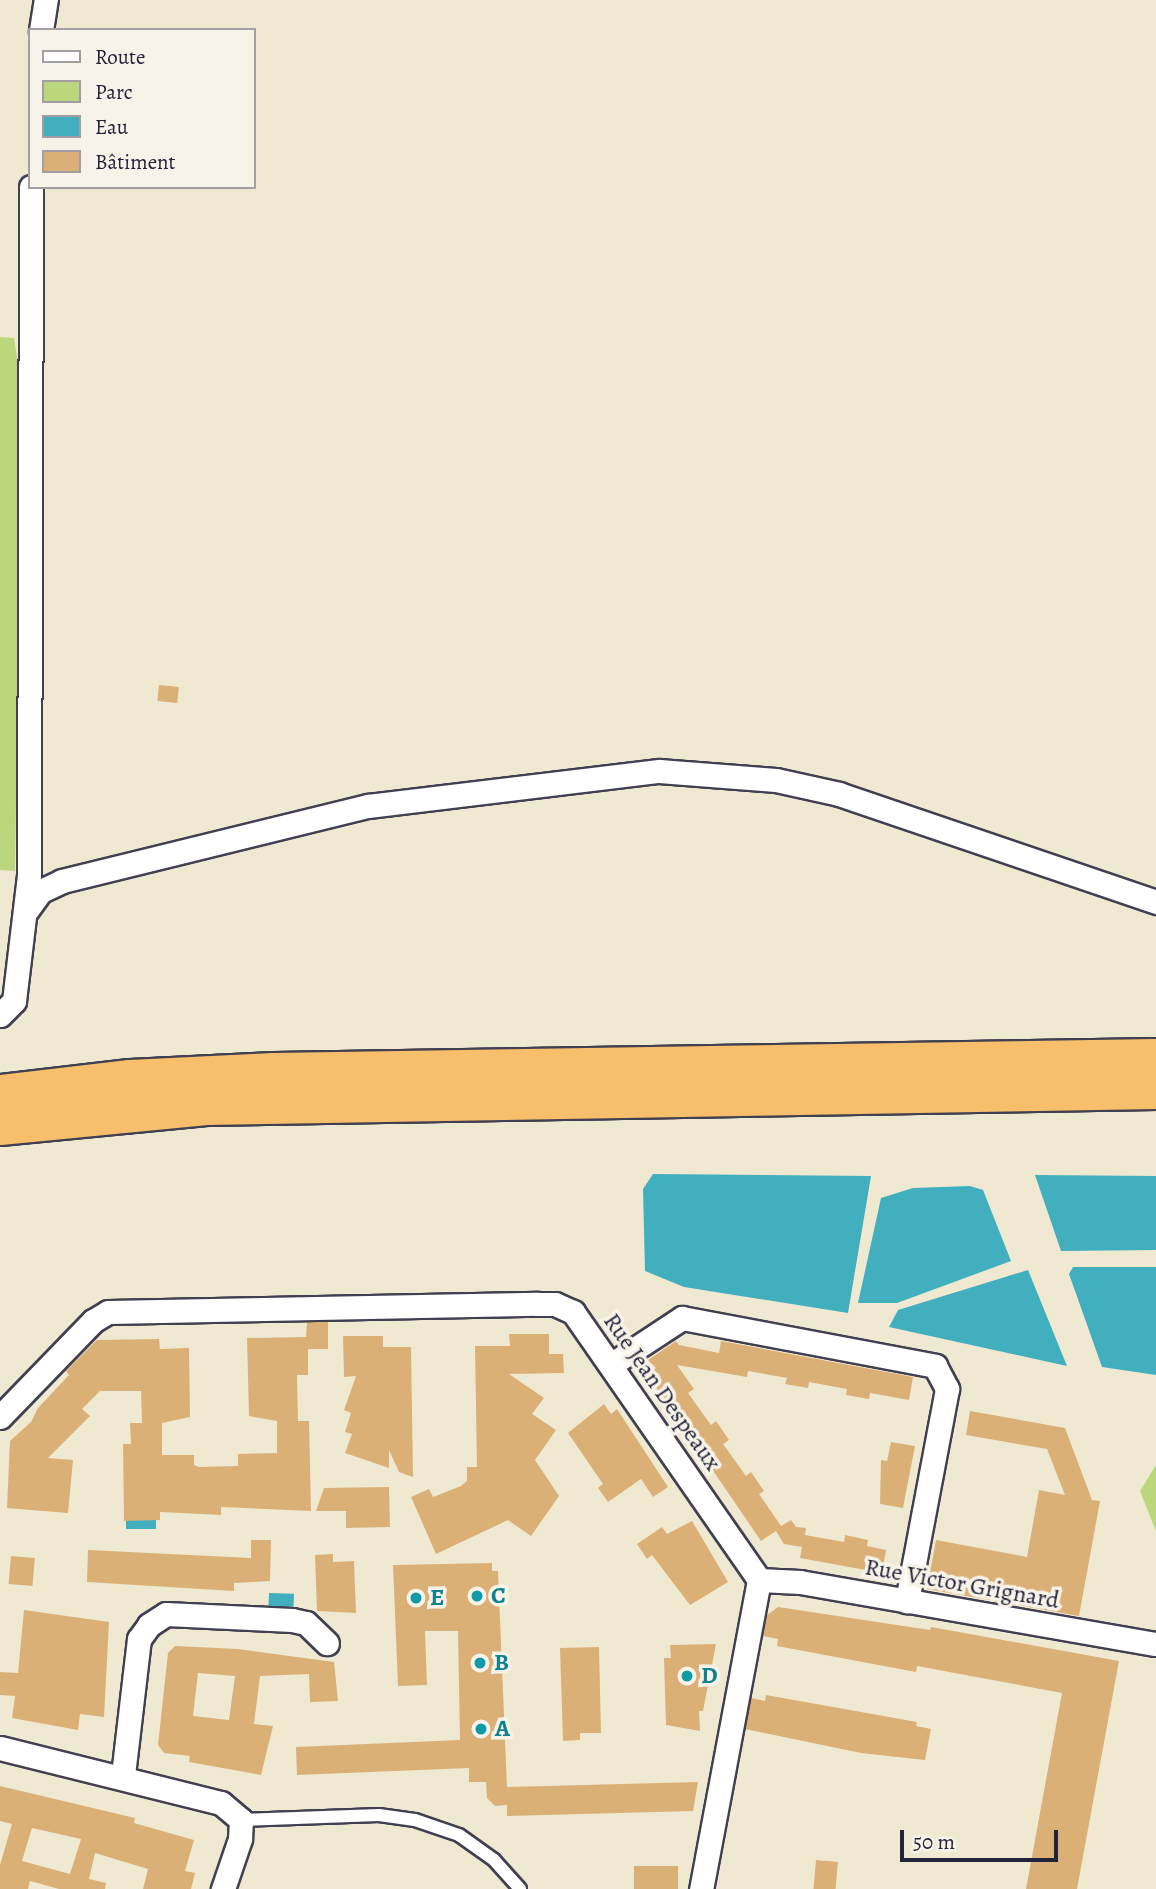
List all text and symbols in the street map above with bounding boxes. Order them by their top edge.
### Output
legend [28,28,256,189]
text: Route [95,43,145,71]
text: Parc [95,78,133,106]
text: Eau [95,113,128,141]
text: Bâtiment [95,148,176,176]
street label: Rue Jean Despeaux [597,1308,727,1476]
street label: Rue Victor Grignard [863,1553,1061,1615]
place label: C [491,1582,506,1610]
place label: E [430,1584,444,1612]
marker: C [469,1588,485,1604]
marker: E [408,1590,424,1606]
place label: B [494,1649,509,1677]
marker: B [472,1655,488,1671]
place label: D [701,1662,718,1690]
marker: D [679,1668,695,1684]
place label: A [495,1715,510,1743]
marker: A [473,1721,489,1737]
scale bar [904,1815,1062,1859]
text: 50 m [913,1828,955,1856]

